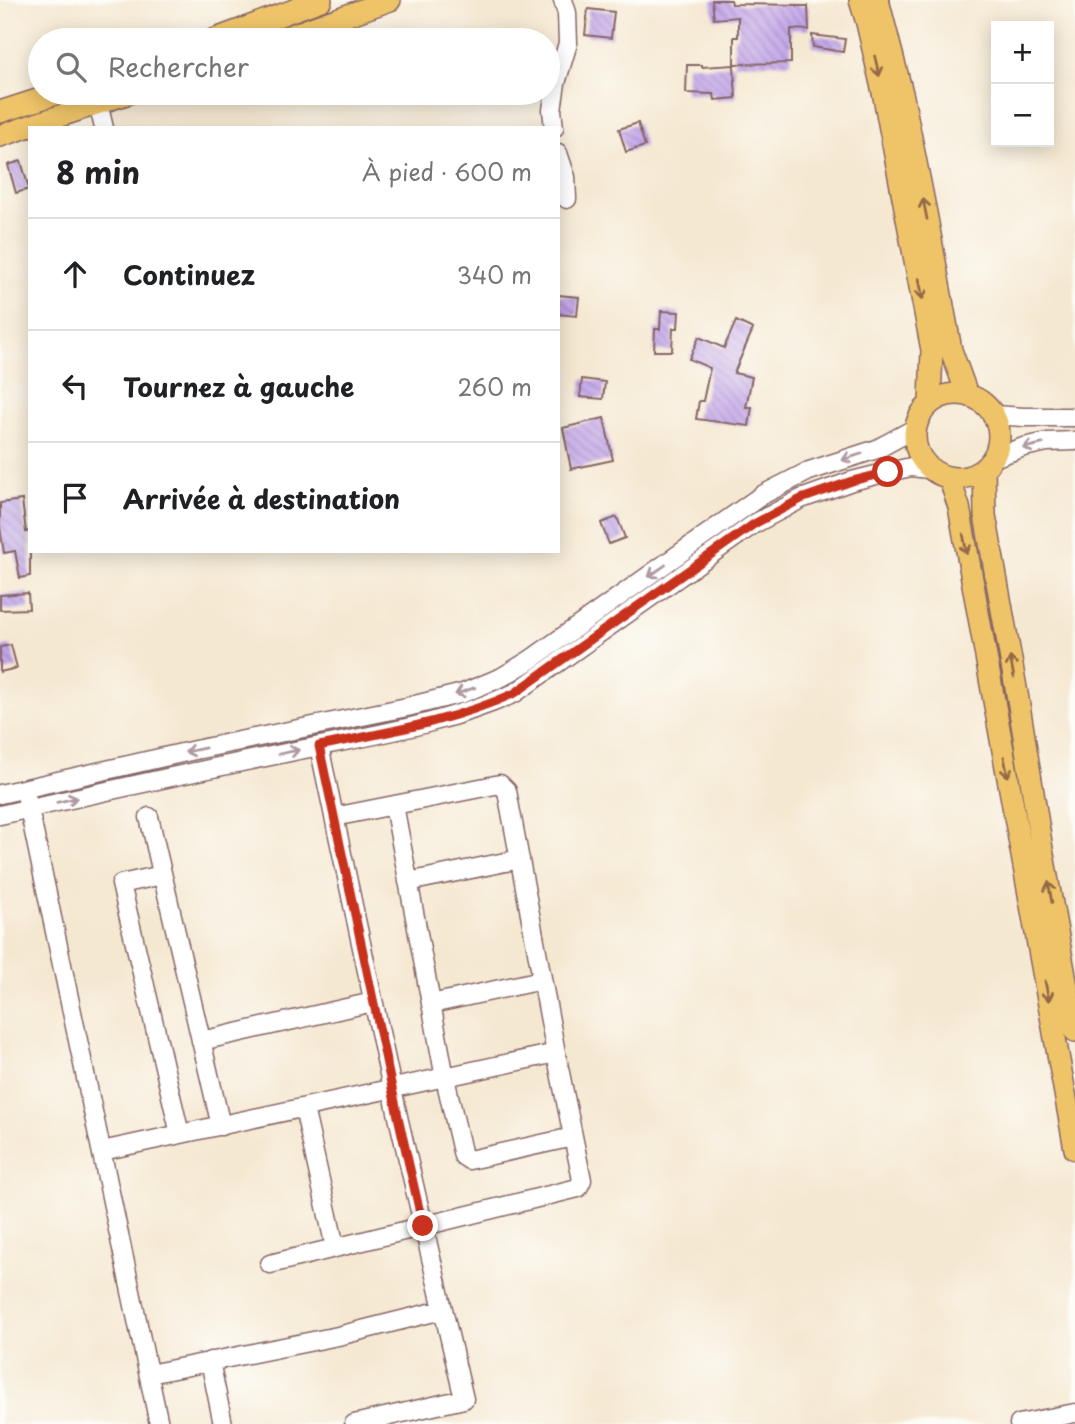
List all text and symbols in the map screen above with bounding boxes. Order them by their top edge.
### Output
map controls [991,21,1054,147]
button: + [991,21,1054,84]
search box [28,28,560,105]
text: Rechercher [108,47,249,86]
icon: search [52,48,90,86]
one-way arrow [871,54,884,77]
button: − [991,84,1054,147]
text: 8 min [56,149,140,194]
text: À pied · 600 m [362,154,532,189]
one-way arrow [918,198,932,221]
icon: ahead [56,255,94,293]
text: Continuez [123,255,255,294]
text: 340 m [457,257,532,292]
one-way arrow [915,277,928,300]
icon: left [56,367,94,405]
text: Tournez à gauche [123,367,354,406]
text: 260 m [457,369,532,404]
one-way arrow [1022,439,1045,453]
one-way arrow [841,451,863,464]
route start [872,456,903,487]
icon: arrive [56,479,94,517]
text: Arrivée à destination [123,479,400,518]
one-way arrow [959,532,972,555]
one-way arrow [648,564,667,578]
one-way arrow [1005,656,1019,679]
one-way arrow [454,685,476,698]
one-way arrow [184,744,207,758]
one-way arrow [277,745,300,759]
one-way arrow [1000,755,1013,778]
one-way arrow [55,793,77,806]
one-way arrow [1043,881,1056,904]
one-way arrow [1041,979,1055,1002]
route end [407,1210,438,1241]

